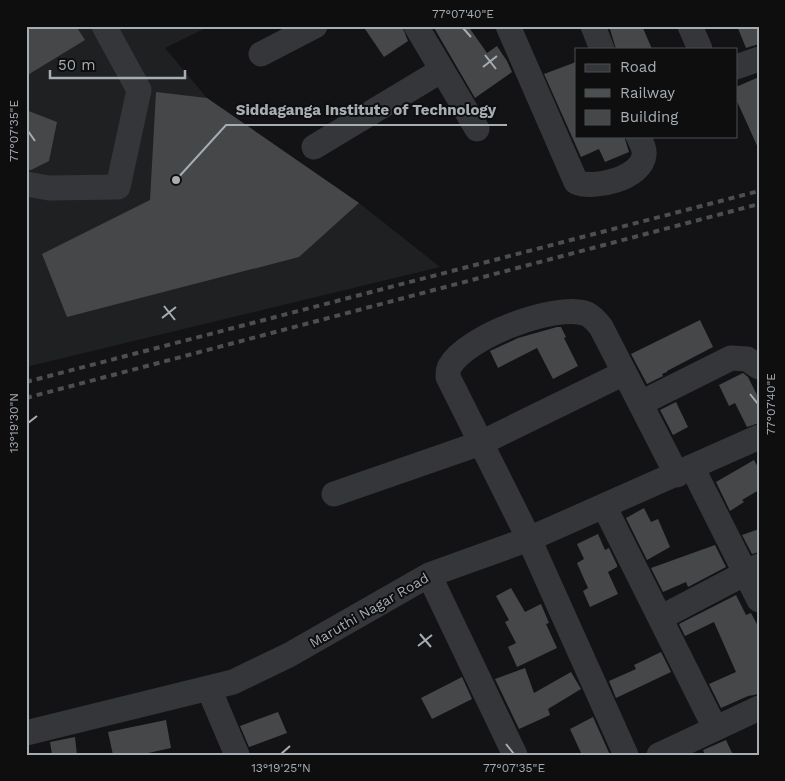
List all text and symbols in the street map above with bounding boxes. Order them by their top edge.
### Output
text: 77°07'40"E [432,7,494,21]
scale bar [50,48,185,80]
legend [575,48,738,138]
text: 50 m [58,56,95,74]
text: Road [620,58,657,76]
text: Railway [620,84,675,102]
callout: Siddaganga Institute of Technology [226,95,507,125]
text: 77°07'35"E [7,100,21,162]
text: Siddaganga Institute of Technology [236,101,497,119]
text: Building [620,108,678,126]
text: 77°07'40"E [764,373,778,435]
text: 13°19'30"N [7,393,21,453]
street label: Maruthi Nagar Road [307,569,431,651]
text: 13°19'25"N [251,761,311,775]
text: 77°07'35"E [483,761,545,775]

